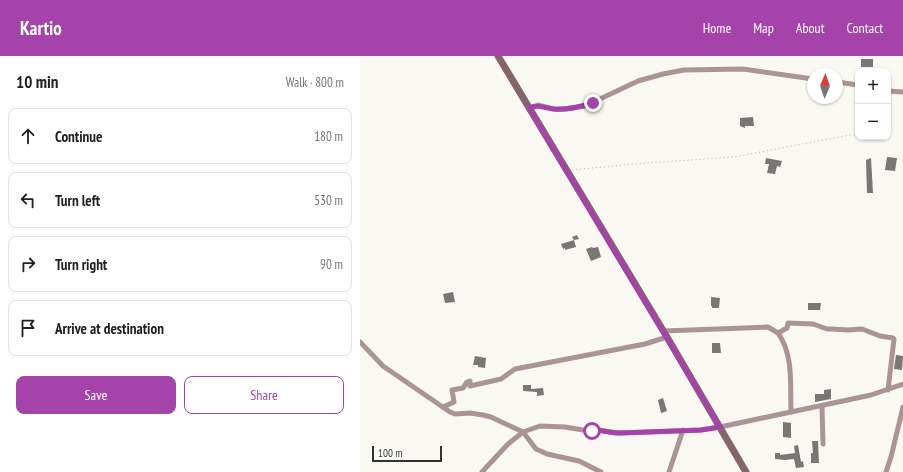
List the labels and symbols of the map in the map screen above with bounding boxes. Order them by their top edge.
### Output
north arrow [807,68,843,104]
route end [584,94,602,112]
route start [583,422,601,440]
scale bar [372,444,442,463]

